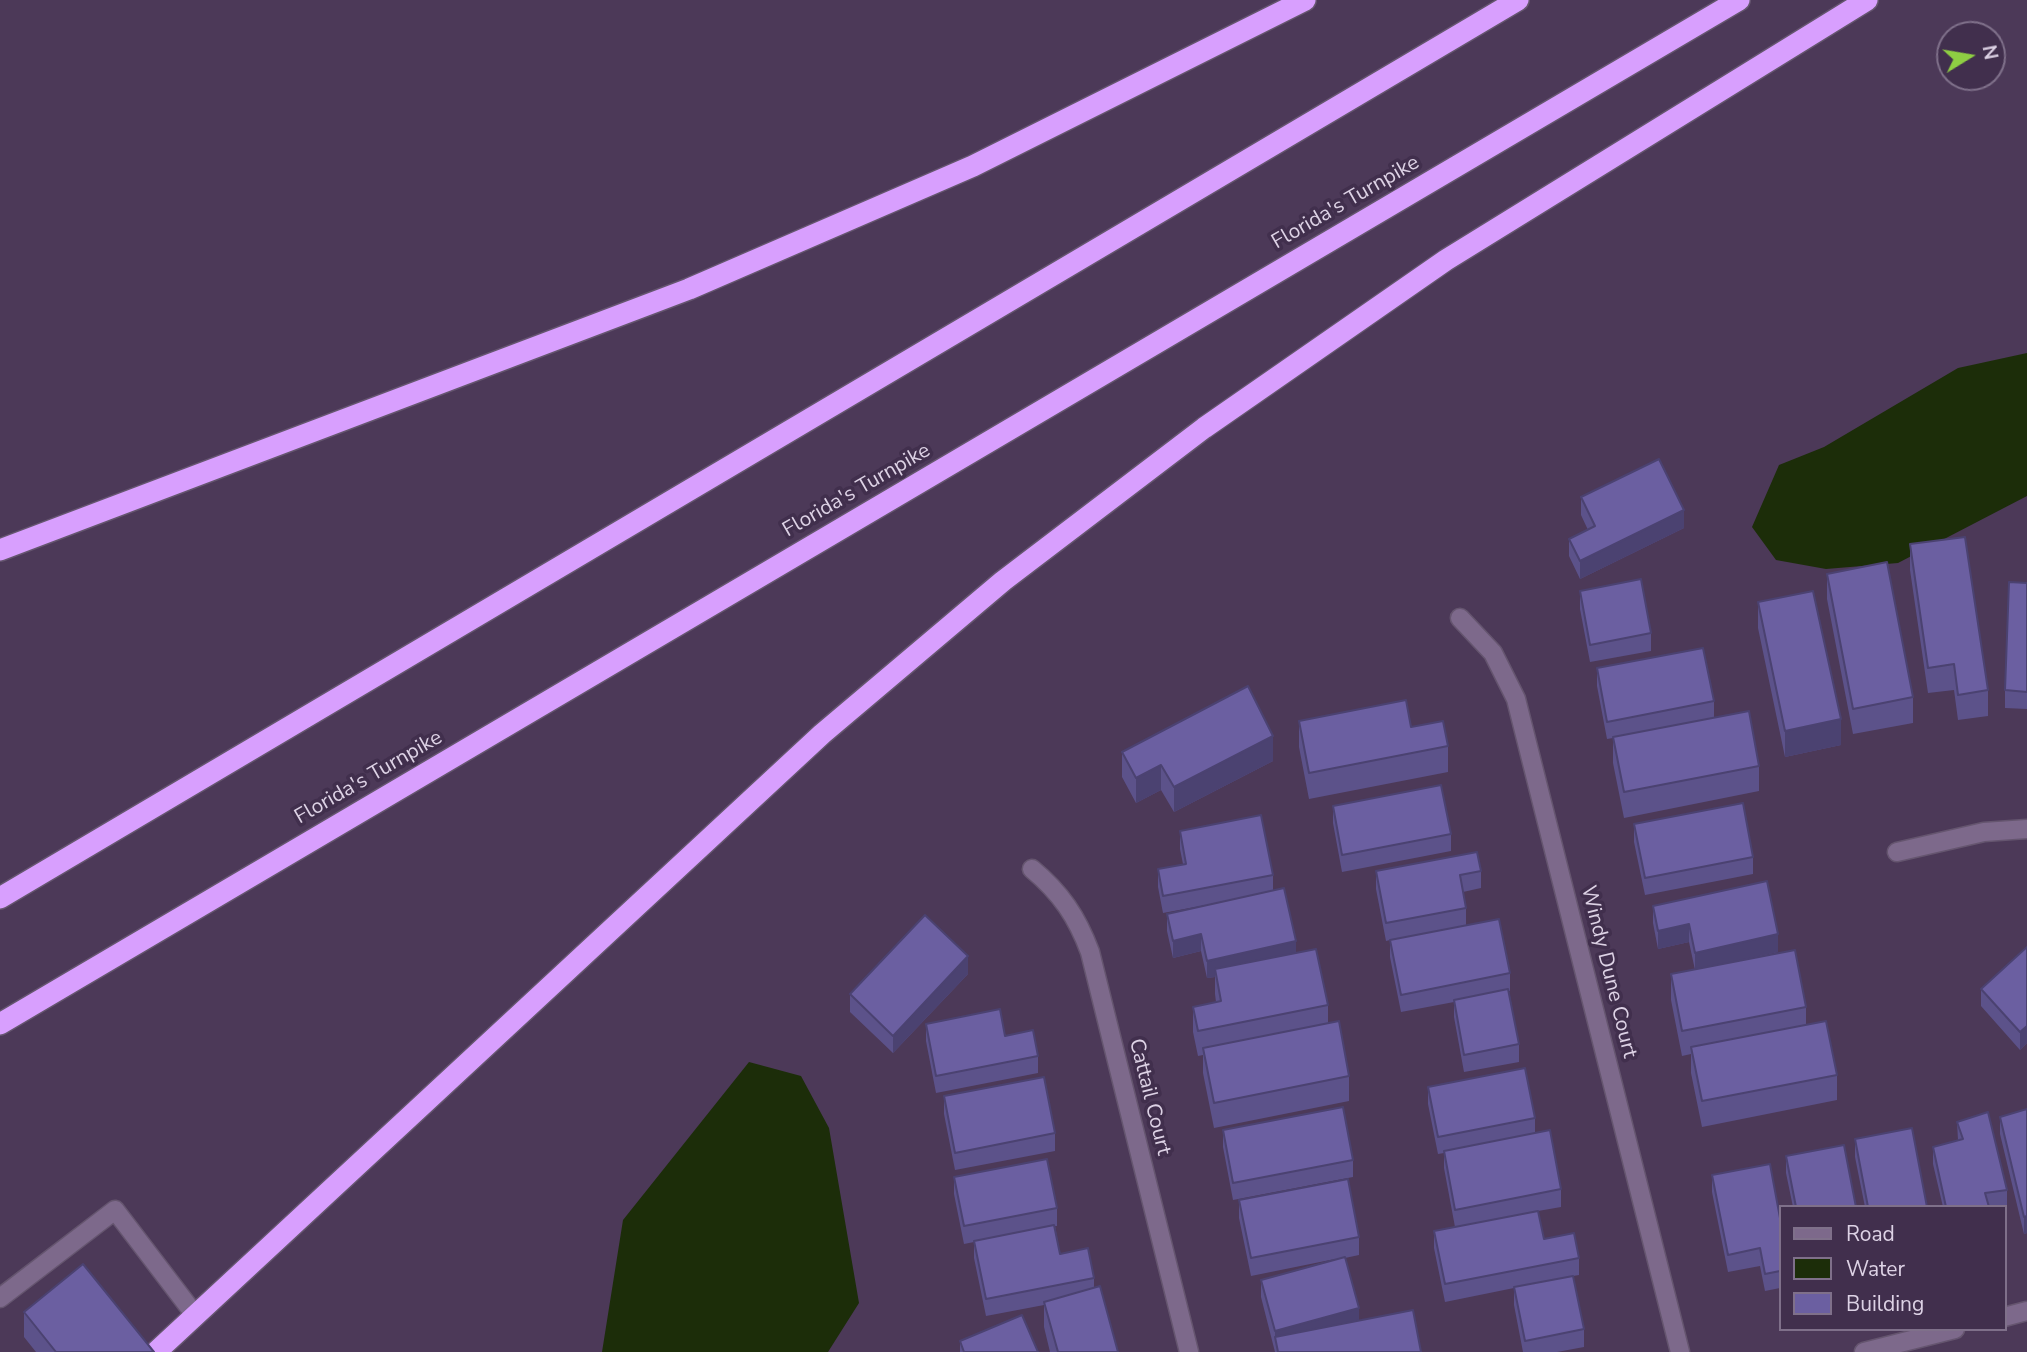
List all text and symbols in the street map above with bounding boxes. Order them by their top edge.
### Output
north arrow [1936,21,2006,91]
text: N [1976,43,2004,62]
street label: Florida's Turnpike [1268,151,1424,255]
street label: Florida's Turnpike [779,439,935,543]
street label: Florida's Turnpike [291,726,447,830]
street label: Windy Dune Court [1574,883,1642,1061]
street label: Cattail Court [1122,1036,1176,1158]
legend [1778,1205,2006,1331]
text: Road [1846,1220,1895,1248]
text: Water [1846,1255,1905,1283]
text: Building [1846,1290,1924,1318]

